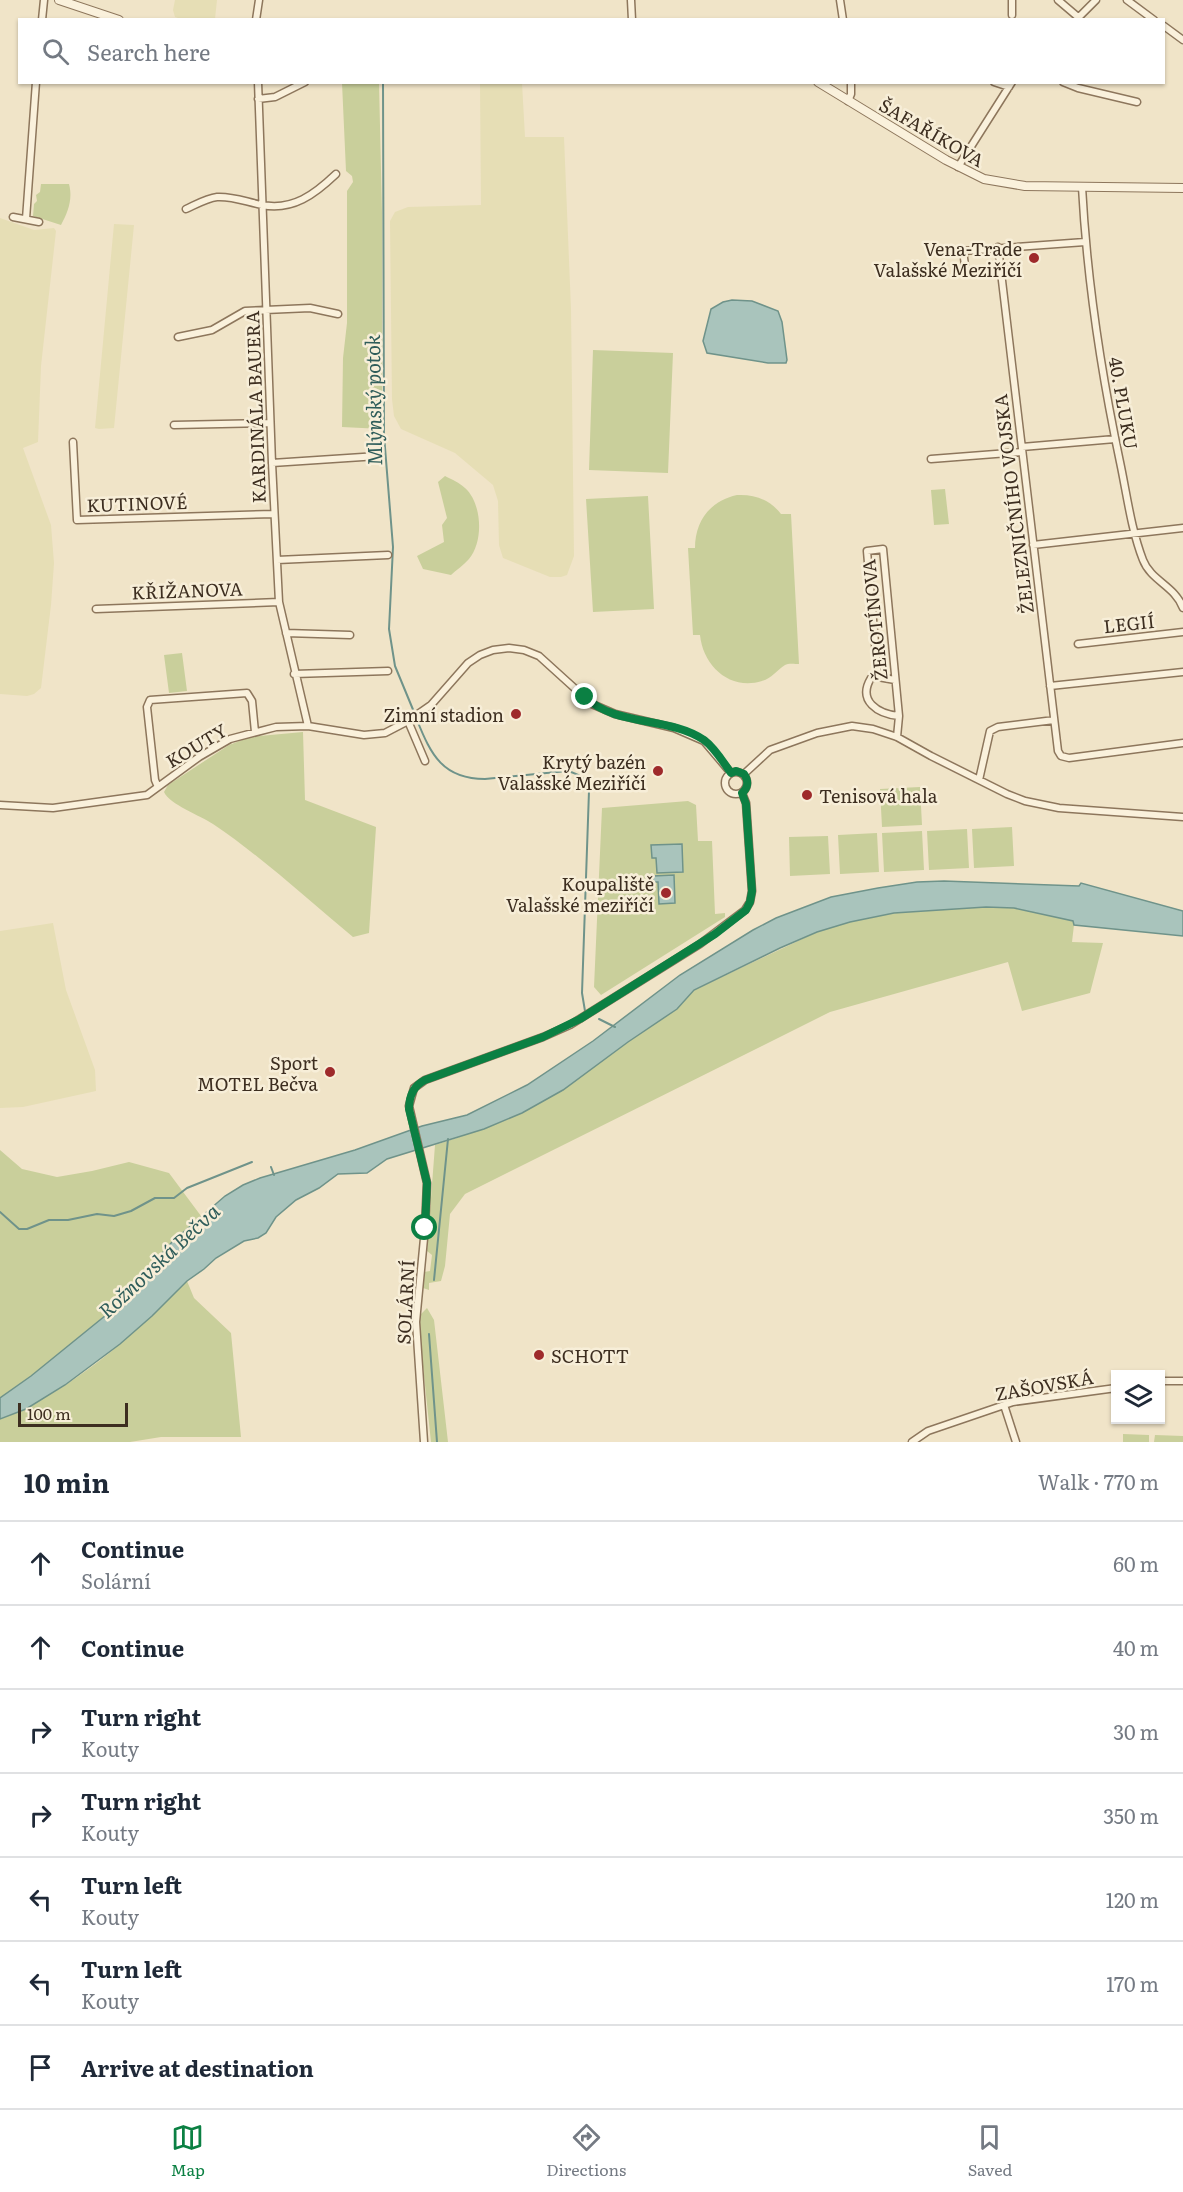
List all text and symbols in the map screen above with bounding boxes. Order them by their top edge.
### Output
search box [18,18,1165,84]
icon: search [39,35,72,68]
text: Search here [87,35,210,68]
street label: ŠAFAŘÍKOVA [875,91,989,173]
place label: Vena-Trade Valašské Meziříčí [874,235,1022,283]
marker: Vena-Trade Valašské Meziříčí [1027,251,1041,265]
street label: KARDINÁLA BAUERA [238,310,272,504]
water label: Mlýnský potok [356,334,388,466]
street label: 40. PLUKU [1103,355,1145,451]
street label: ŽELEZNIČNÍHO VOJSKA [986,393,1040,615]
street label: KUTINOVÉ [86,488,188,518]
street label: ŽEROTÍNOVA [854,558,894,682]
street label: KŘIŽANOVA [131,575,243,605]
street label: LEGIÍ [1102,607,1156,639]
route end [571,683,597,709]
place label: Zimní stadion [383,701,504,728]
marker: Zimní stadion [509,707,523,721]
street label: KOUTY [160,716,232,774]
place label: Krytý bazén Valašské Meziříčí [498,748,646,796]
marker: Krytý bazén Valašské Meziříčí [651,764,665,778]
place label: Tenisová hala [819,782,938,809]
marker: Tenisová hala [800,788,814,802]
place label: Koupaliště Valašské meziříčí [506,870,654,918]
marker: Koupaliště Valašské meziříčí [659,886,673,900]
place label: Sport MOTEL Bečva [197,1049,319,1097]
marker: Sport MOTEL Bečva [323,1065,337,1079]
water label: Rožnovská Bečva [91,1195,226,1324]
route start [411,1214,437,1240]
street label: SOLÁRNÍ [389,1259,421,1345]
place label: SCHOTT [551,1342,629,1369]
marker: SCHOTT [532,1348,546,1362]
street label: ZAŠOVSKÁ [993,1363,1095,1407]
map controls [1111,1370,1165,1424]
button: layers [1111,1370,1165,1424]
scale bar [18,1400,128,1428]
text: 100 m [27,1401,71,1425]
text: 10 min [24,1462,109,1501]
text: Walk · 770 m [1038,1466,1159,1496]
text: Continue [81,1532,184,1565]
icon: ahead [24,1547,57,1580]
text: 60 m [1113,1548,1159,1578]
text: Solární [81,1565,151,1595]
icon: ahead [24,1631,57,1664]
text: Continue [81,1631,184,1664]
text: 40 m [1113,1632,1159,1662]
text: Turn right [81,1700,201,1733]
icon: right [24,1715,57,1748]
text: 30 m [1113,1716,1159,1746]
text: Kouty [81,1733,139,1763]
text: Turn right [81,1784,201,1817]
icon: right [24,1799,57,1832]
text: 350 m [1103,1800,1159,1830]
text: Kouty [81,1817,139,1847]
text: Turn left [81,1868,182,1901]
icon: left [24,1883,57,1916]
text: 120 m [1106,1884,1159,1914]
text: Kouty [81,1901,139,1931]
text: Turn left [81,1952,182,1985]
icon: left [24,1967,57,2000]
text: 170 m [1106,1968,1159,1998]
text: Kouty [81,1985,139,2015]
icon: arrive [24,2051,57,2084]
text: Arrive at destination [81,2051,314,2084]
tab: Map [171,2121,205,2181]
tab: Directions [546,2121,626,2181]
tab: Saved [968,2121,1012,2181]

